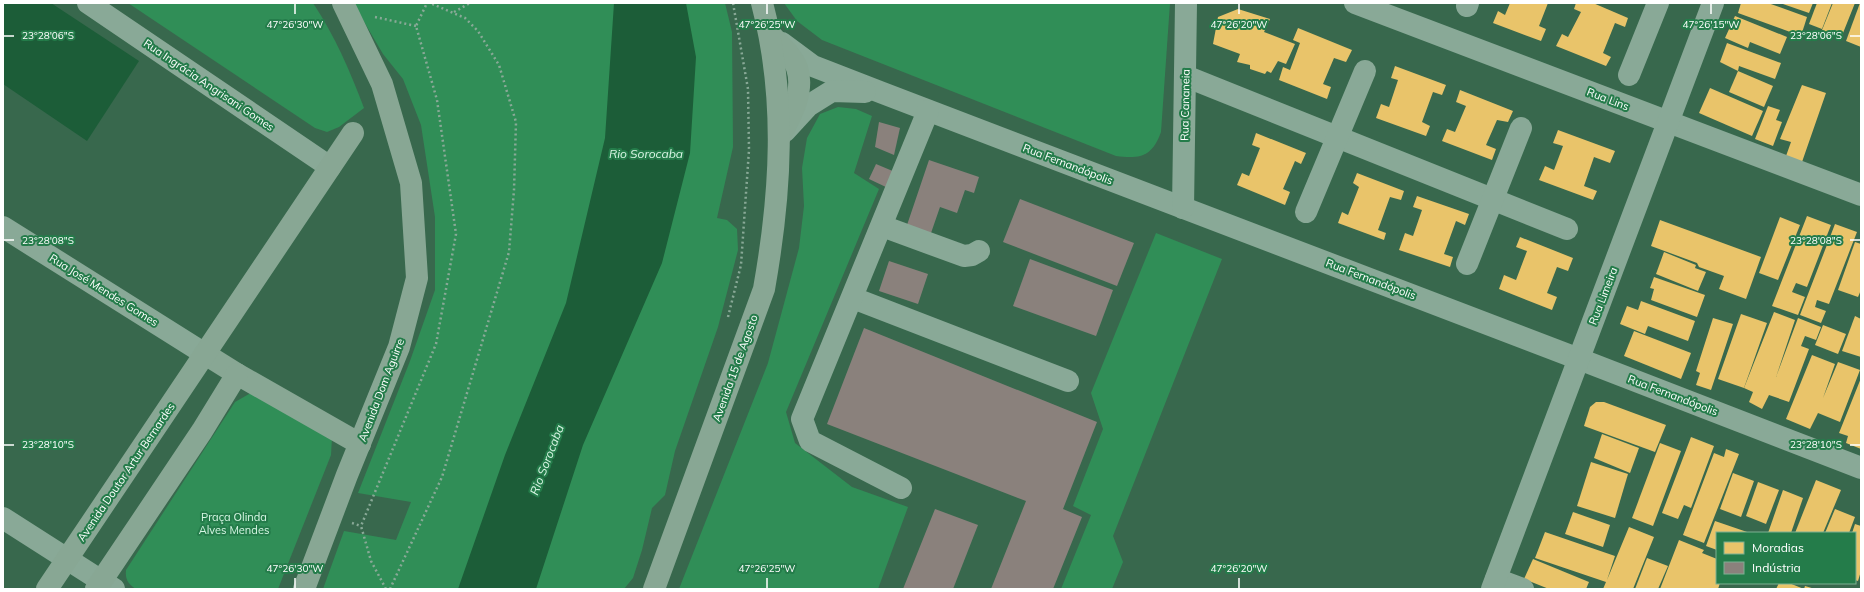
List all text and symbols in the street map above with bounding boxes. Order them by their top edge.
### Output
text: 47°26'30"W [267,18,323,31]
text: 47°26'25"W [739,18,795,31]
text: 47°26'20"W [1211,18,1267,31]
text: 47°26'15"W [1683,18,1739,31]
text: 23°28'06"S [22,29,74,42]
text: 23°28'06"S [1790,29,1842,42]
street label: Rua Ingrácia Angrisani Gomes [141,36,277,134]
street label: Rua Cananeia [1177,69,1193,141]
street label: Rua Lins [1585,85,1631,113]
street label: Rua Fernandópolis [1021,140,1115,188]
water label: Rio Sorocaba [609,146,683,161]
text: 23°28'08"S [22,234,74,247]
text: 23°28'08"S [1790,234,1842,247]
street label: Rua José Mendes Gomes [47,251,161,329]
street label: Rua Fernandópolis [1324,255,1418,303]
street label: Rua Limeira [1586,265,1620,327]
street label: Avenida 15 de Agosto [709,313,761,423]
street label: Avenida Dom Aguirre [355,336,407,443]
street label: Rua Fernandópolis [1626,371,1720,419]
street label: Avenida Doutor Artur Bernardes [74,400,178,544]
water label: Rio Sorocaba [526,423,567,497]
text: 23°28'10"S [22,438,74,451]
text: 23°28'10"S [1790,438,1842,451]
park label: Praça Olinda Alves Mendes [199,510,269,537]
legend [1716,532,1856,584]
text: Moradias [1752,540,1804,555]
text: Indústria [1752,560,1801,575]
text: 47°26'30"W [267,562,323,575]
text: 47°26'25"W [739,562,795,575]
text: 47°26'20"W [1211,562,1267,575]

